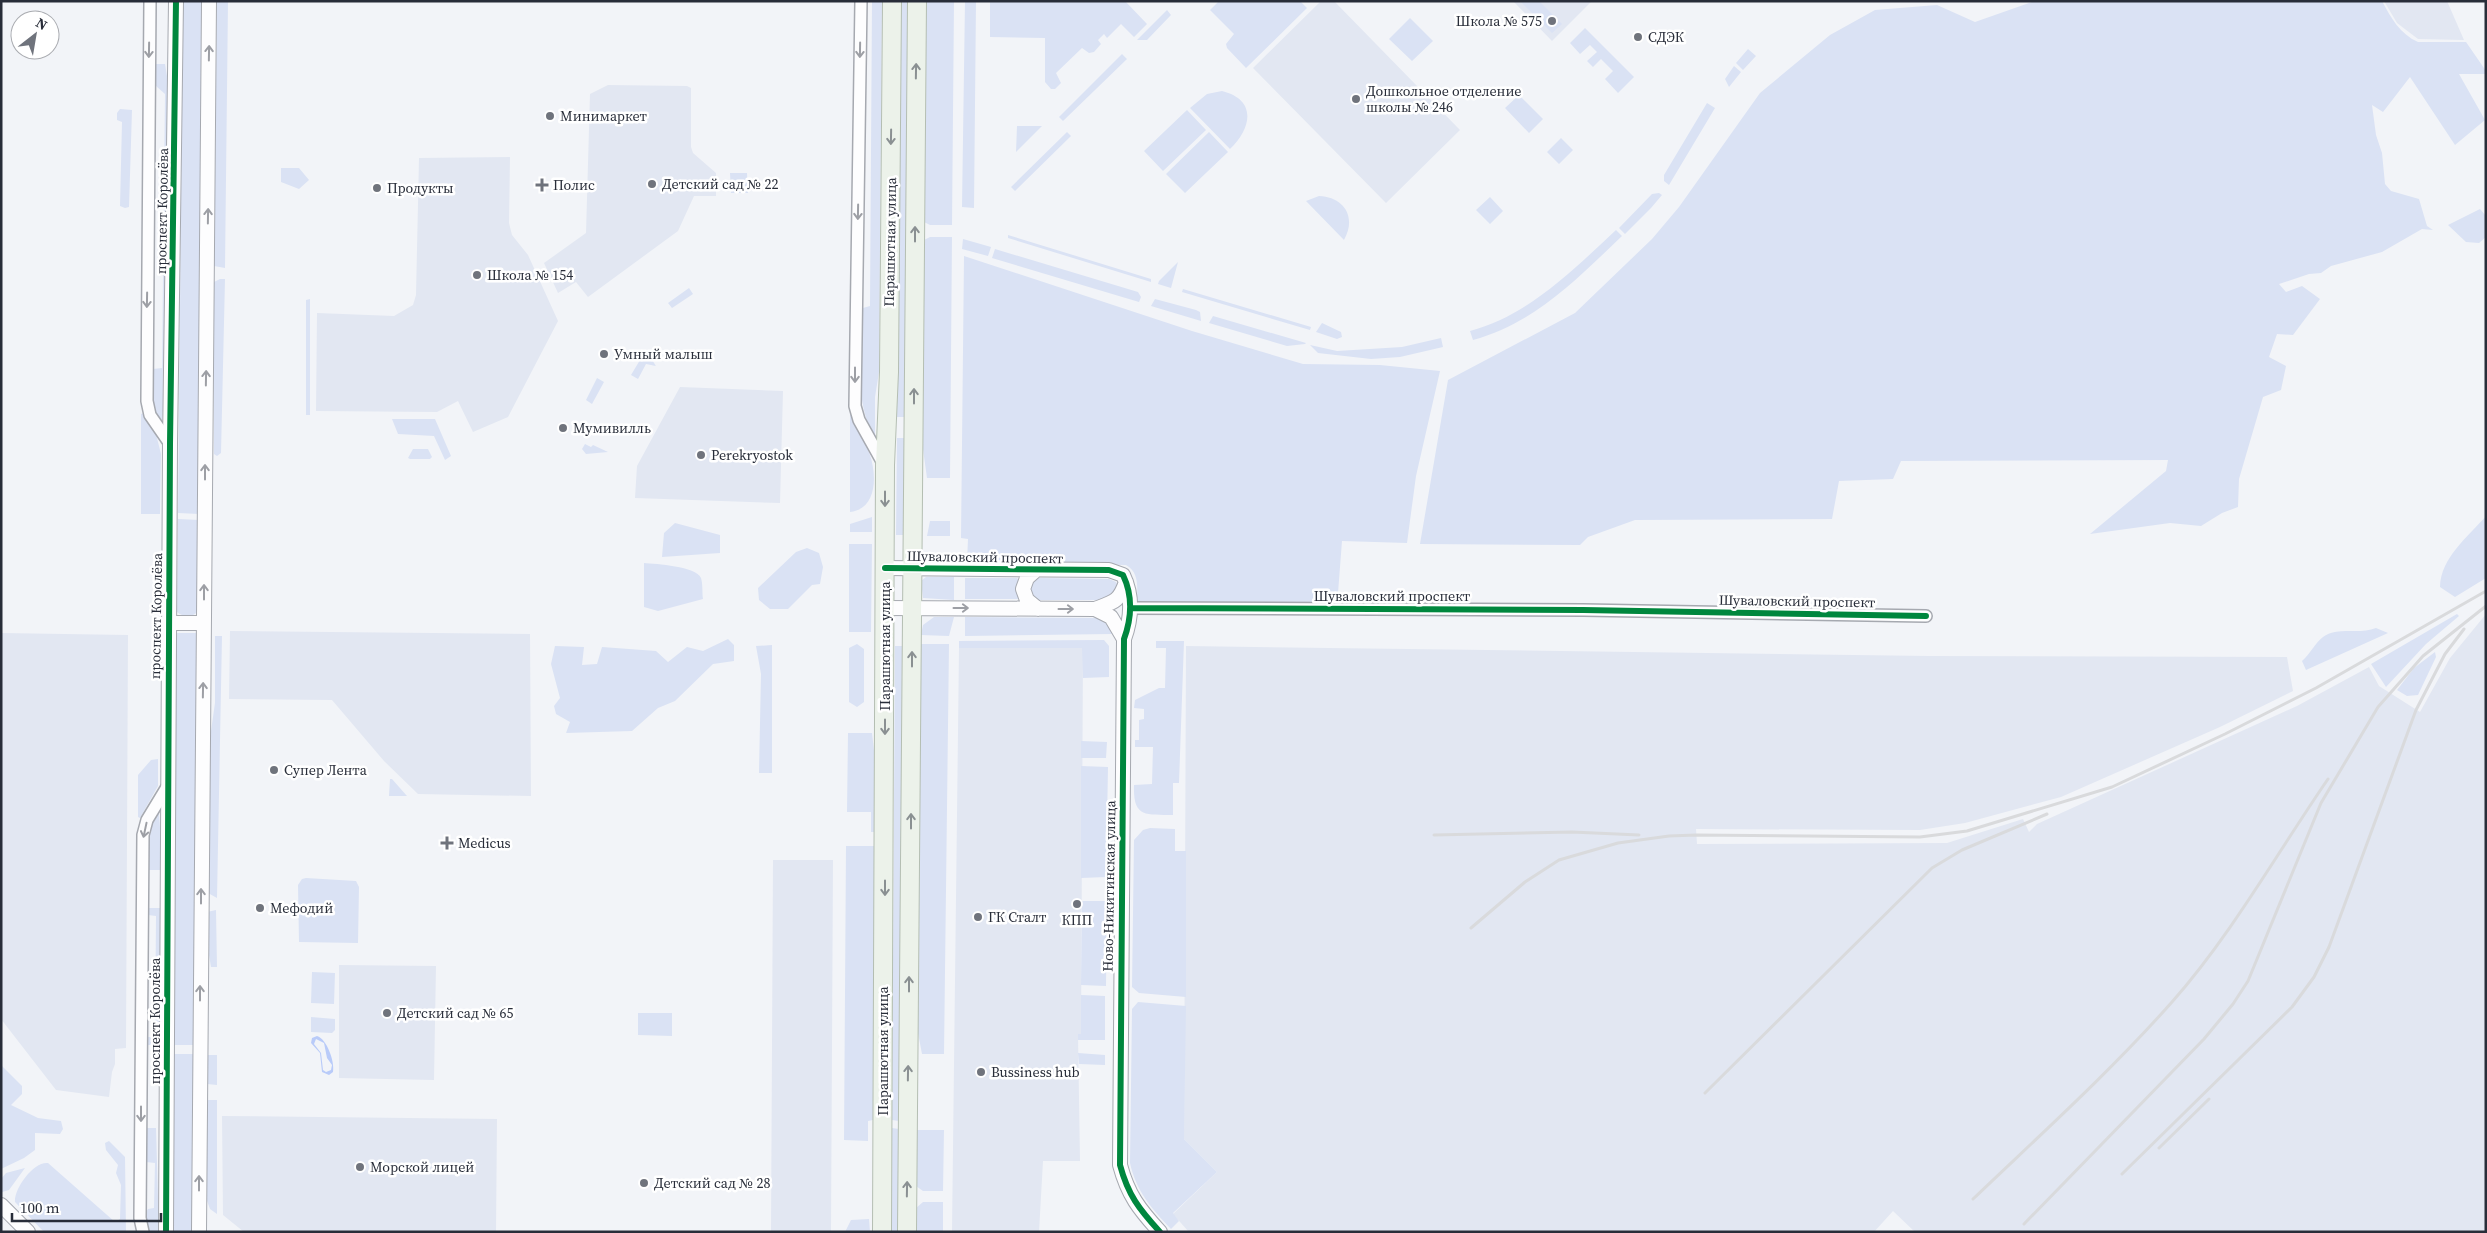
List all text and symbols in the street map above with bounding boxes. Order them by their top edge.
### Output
north arrow [10,10,60,60]
place label: Школа № 575 [1456,11,1542,31]
text: N [32,13,51,35]
marker: Школа № 575 [1546,15,1558,27]
place label: СДЭК [1648,27,1685,47]
marker: СДЭК [1632,31,1644,43]
one-way arrow [144,42,154,58]
one-way arrow [856,42,865,58]
one-way arrow [204,45,214,62]
one-way arrow [912,63,921,79]
place label: Дошкольное отделение школы № 246 [1366,81,1521,117]
marker: Дошкольное отделение школы № 246 [1350,93,1362,105]
place label: Минимаркет [560,106,648,126]
marker: Минимаркет [544,110,556,122]
one-way arrow [886,129,896,145]
street label: проспект Королёва [151,147,173,274]
place label: Детский сад № 22 [662,174,779,194]
place label: Полис [553,175,595,195]
street label: Парашютная улица [879,176,901,307]
place label: Продукты [387,178,454,198]
marker: Полис [535,178,549,192]
marker: Детский сад № 22 [646,178,658,190]
marker: Продукты [371,182,383,194]
one-way arrow [853,204,862,220]
one-way arrow [203,208,213,224]
one-way arrow [910,226,920,242]
place label: Школа № 154 [487,265,573,285]
marker: Школа № 154 [471,269,483,281]
one-way arrow [143,292,152,308]
place label: Умный малыш [614,344,713,364]
marker: Умный малыш [598,348,610,360]
one-way arrow [850,366,860,383]
one-way arrow [201,370,211,386]
one-way arrow [909,388,919,404]
place label: Мумивилль [573,418,651,438]
marker: Мумивилль [557,422,569,434]
place label: Perekryostok [711,445,793,465]
marker: Perekryostok [695,449,707,461]
one-way arrow [200,464,210,480]
one-way arrow [880,490,890,506]
street label: Шуваловский проспект [907,546,1064,568]
street label: проспект Королёва [145,552,167,679]
street label: Парашютная улица [875,580,895,711]
one-way arrow [199,584,209,600]
street label: Шуваловский проспект [1314,586,1471,606]
street label: Шуваловский проспект [1719,590,1876,612]
one-way arrow [952,603,969,613]
one-way arrow [1058,604,1074,614]
one-way arrow [907,651,917,667]
one-way arrow [199,682,208,698]
one-way arrow [880,718,890,735]
place label: Супер Лента [284,760,368,780]
marker: Супер Лента [268,764,280,776]
street label: Ново-Никитинская улица [1098,799,1121,972]
one-way arrow [906,813,916,830]
one-way arrow [140,821,149,837]
place label: Medicus [458,833,511,853]
marker: Medicus [440,836,454,850]
one-way arrow [880,879,889,895]
one-way arrow [196,888,206,904]
place label: Мефодий [270,898,333,918]
marker: КПП [1071,898,1083,910]
marker: Мефодий [254,902,266,914]
place label: ГК Сталт [988,907,1047,927]
place label: КПП [1062,910,1093,930]
marker: ГК Сталт [972,911,984,923]
street label: проспект Королёва [145,957,165,1084]
one-way arrow [904,976,914,992]
one-way arrow [196,985,205,1001]
street label: Парашютная улица [873,985,893,1116]
place label: Детский сад № 65 [397,1003,514,1023]
marker: Детский сад № 65 [381,1007,393,1019]
place label: Bussiness hub [991,1062,1080,1082]
one-way arrow [904,1065,913,1081]
marker: Bussiness hub [975,1066,987,1078]
one-way arrow [136,1106,146,1122]
place label: Морской лицей [370,1157,474,1177]
marker: Морской лицей [354,1161,366,1173]
place label: Детский сад № 28 [654,1173,771,1193]
one-way arrow [194,1175,204,1192]
marker: Детский сад № 28 [638,1177,650,1189]
one-way arrow [902,1181,912,1198]
scale bar [12,1190,161,1222]
text: 100 m [20,1197,60,1218]

